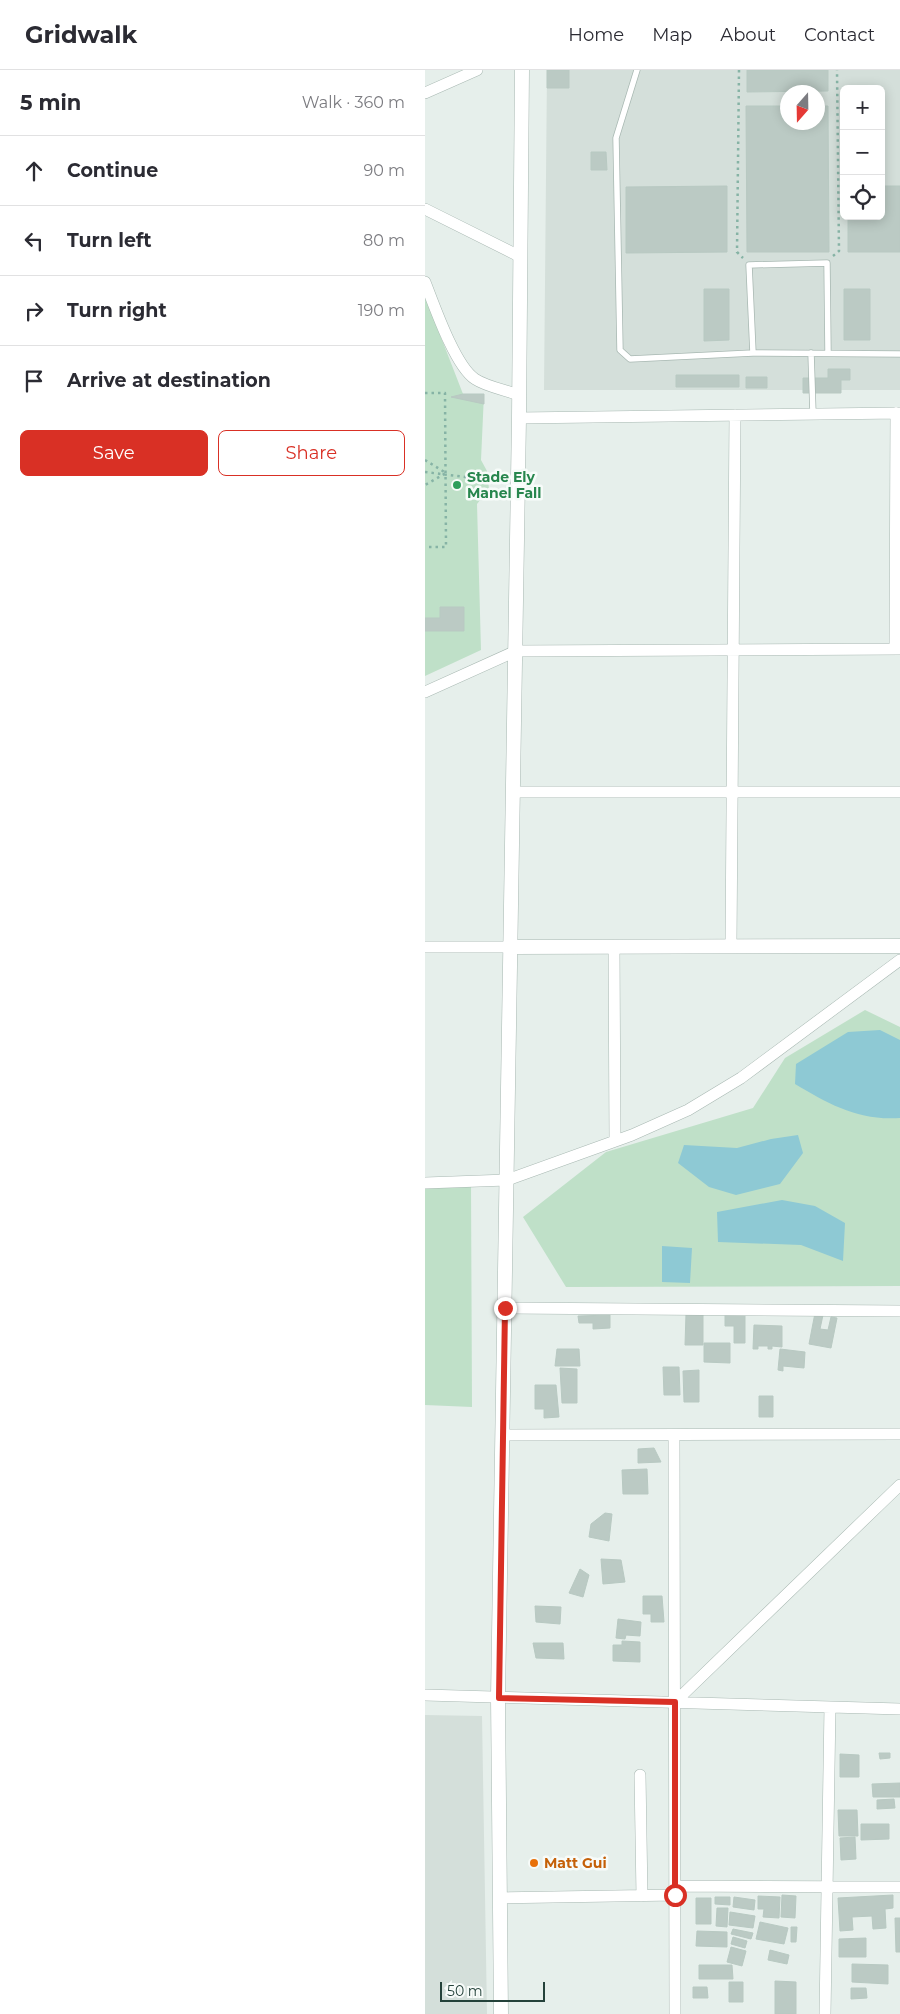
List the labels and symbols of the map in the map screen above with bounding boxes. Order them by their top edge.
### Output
north arrow [780,85,825,130]
place label: Stade Ely Manel Fall [467,468,542,502]
marker: Stade Ely Manel Fall [451,479,463,491]
route end [494,1297,517,1320]
place label: Matt Gui [544,1854,607,1872]
marker: Matt Gui [528,1857,540,1869]
route start [664,1884,687,1907]
scale bar [440,1979,545,2002]

